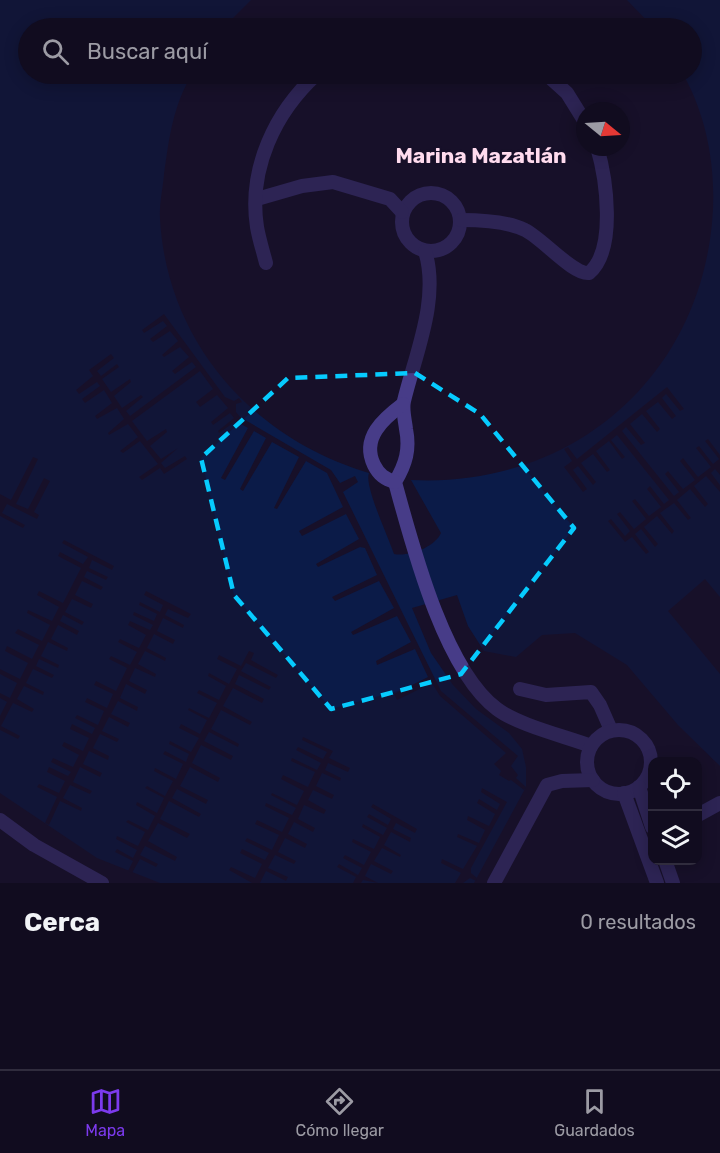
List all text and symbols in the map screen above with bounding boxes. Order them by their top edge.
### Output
search box [18,18,702,84]
icon: search [39,35,72,68]
text: Buscar aquí [87,38,208,65]
north arrow [576,102,630,156]
district label: Marina Mazatlán [395,143,567,168]
map controls [648,757,702,865]
button: locate [648,757,702,811]
button: layers [648,811,702,865]
text: Cerca [24,907,100,938]
text: 0 resultados [580,910,696,934]
tab: Mapa [85,1085,125,1140]
tab: Cómo llegar [296,1085,384,1140]
tab: Guardados [554,1085,635,1140]

